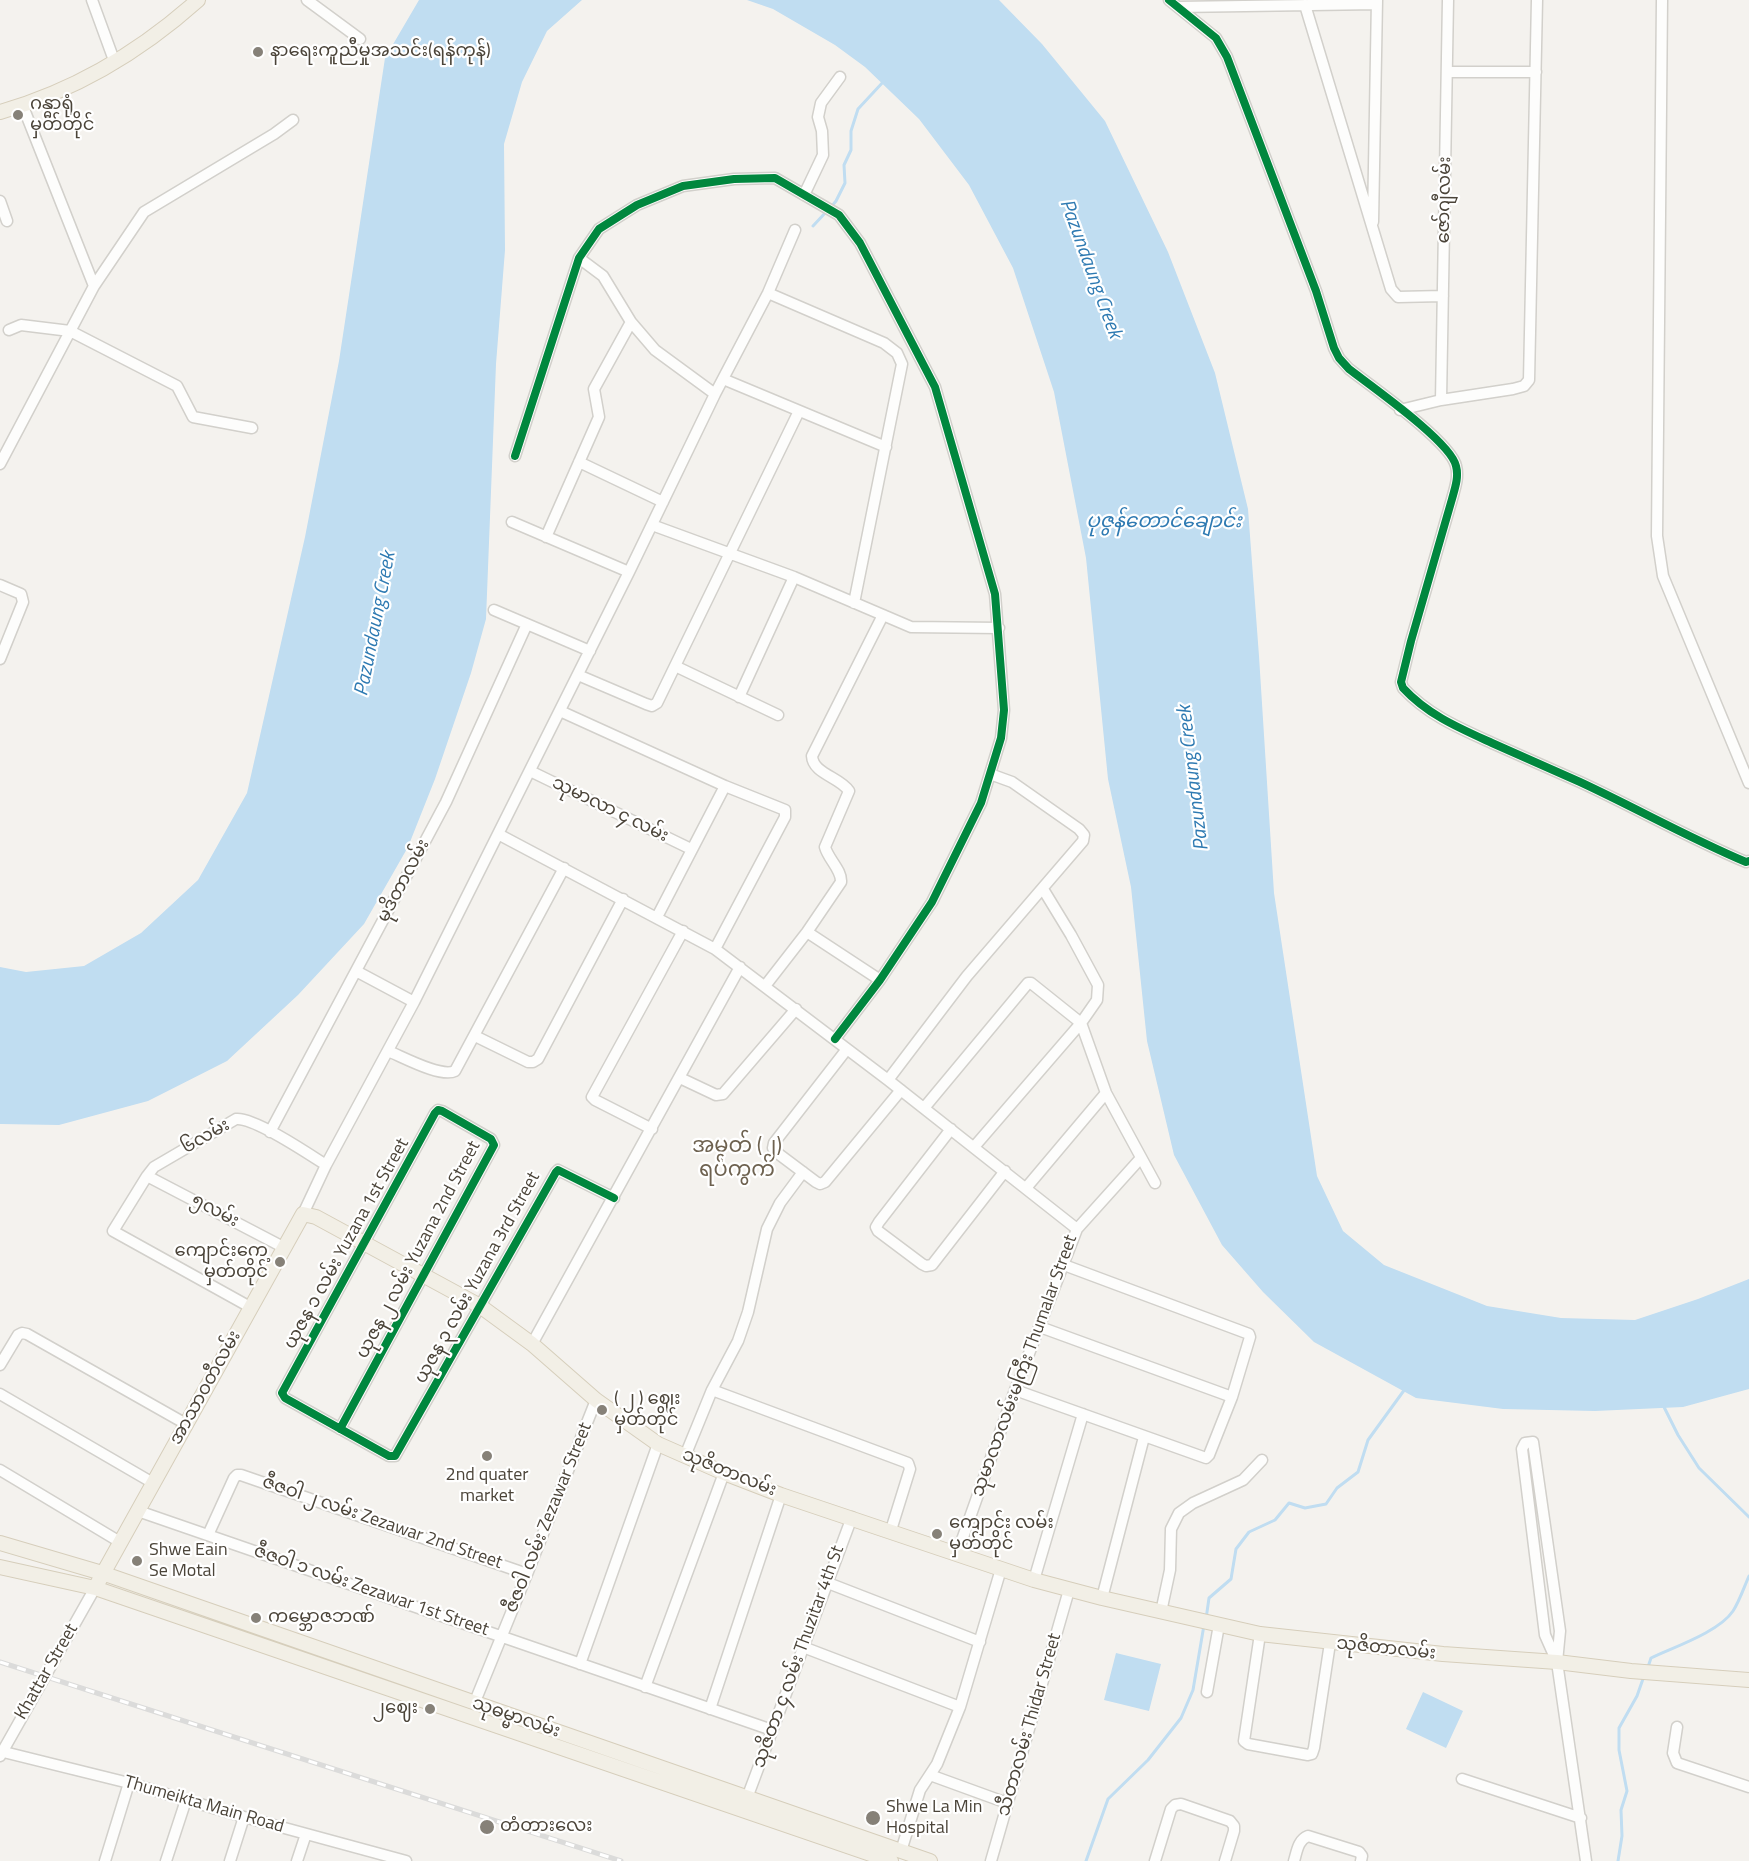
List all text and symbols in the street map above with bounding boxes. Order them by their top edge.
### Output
place label: နာရေးကူညီမှုအသင်း(ရန်ကုန်) [270,41,491,63]
marker: နာရေးကူညီမှုအသင်း(ရန်ကုန်) [251,45,265,59]
place label: ဂန္ဓာရုံ မှတ်တိုင် [30,94,94,136]
marker: ဂန္ဓာရုံ မှတ်တိုင် [11,108,25,122]
street label: ဇော်ဂျီလမ်း [1433,156,1457,244]
water label: Pazundaung Creek [1054,196,1126,342]
water label: ပုဇွန်တောင်ချောင်း [1086,510,1242,534]
water label: Pazundaung Creek [350,550,402,698]
water label: Pazundaung Creek [1173,704,1215,852]
street label: သုမာလာ ၄ လမ်း [548,772,672,848]
street label: မုဒိတာလမ်း [373,836,435,926]
street label: ၆လမ်း [178,1115,234,1159]
district label: အမှတ် (၂) ရပ်ကွက် [692,1134,782,1184]
street label: ယုဇန ၁ လမ်း Yuzana 1st Street [280,1135,414,1353]
street label: ယုဇန ၂ လမ်း Yuzana 2nd Street [352,1138,486,1362]
street label: ယုဇန ၃ လမ်း Yuzana 3rd Street [411,1168,545,1388]
street label: ၅လမ်း [187,1190,243,1232]
street label: သုမာလာလမ်းမကြီး Thumalar Street [967,1232,1083,1500]
place label: ကျောင်းကွေ့ မှတ်တိုင် [175,1241,268,1284]
marker: ကျောင်းကွေ့ မှတ်တိုင် [273,1255,287,1269]
street label: အာသာဝတီလမ်း [166,1327,246,1449]
place label: ( ၂ ) ဈေး မှတ်တိုင် [614,1389,681,1432]
marker: ( ၂ ) ဈေး မှတ်တိုင် [595,1403,609,1417]
street label: ဇီဇဝါ လမ်း Zezawar Street [501,1420,597,1616]
street label: သုဇိတာလမ်း [679,1444,779,1502]
marker: 2nd quater market [480,1449,494,1463]
place label: 2nd quater market [446,1465,528,1508]
street label: ဇီဇဝါ ၂ လမ်း Zezawar 2nd Street [259,1472,505,1574]
place label: ကျောင်း လမ်း မှတ်တိုင် [949,1513,1054,1556]
marker: ကျောင်း လမ်း မှတ်တိုင် [930,1527,944,1541]
place label: Shwe Eain Se Motal [149,1540,228,1582]
street label: ဇီဇဝါ ၁ လမ်း Zezawar 1st Street [251,1541,491,1641]
street label: သုဇိတာ ၄ လမ်း Thuzitar 4th St [749,1543,849,1771]
marker: Shwe Eain Se Motal [130,1554,144,1568]
place label: ကမ္ဘောဇဘဏ် [268,1607,375,1629]
marker: ကမ္ဘောဇဘဏ် [249,1611,263,1625]
street label: Khattar Street [11,1620,83,1724]
street label: သီတာလမ်း Thidar Street [993,1631,1067,1819]
street label: သုဇိတာလမ်း [1335,1633,1437,1665]
street label: သုဓမ္မာလမ်း [469,1693,563,1743]
place label: ၂ဈေး [373,1698,418,1720]
marker: ၂ဈေး [423,1702,437,1716]
street label: Thumeikta Main Road [122,1772,286,1838]
place label: Shwe La Min Hospital [886,1797,982,1840]
marker: Shwe La Min Hospital [864,1809,882,1827]
place label: တံတားလေး [500,1816,593,1838]
marker: တံတားလေး [478,1818,496,1836]

